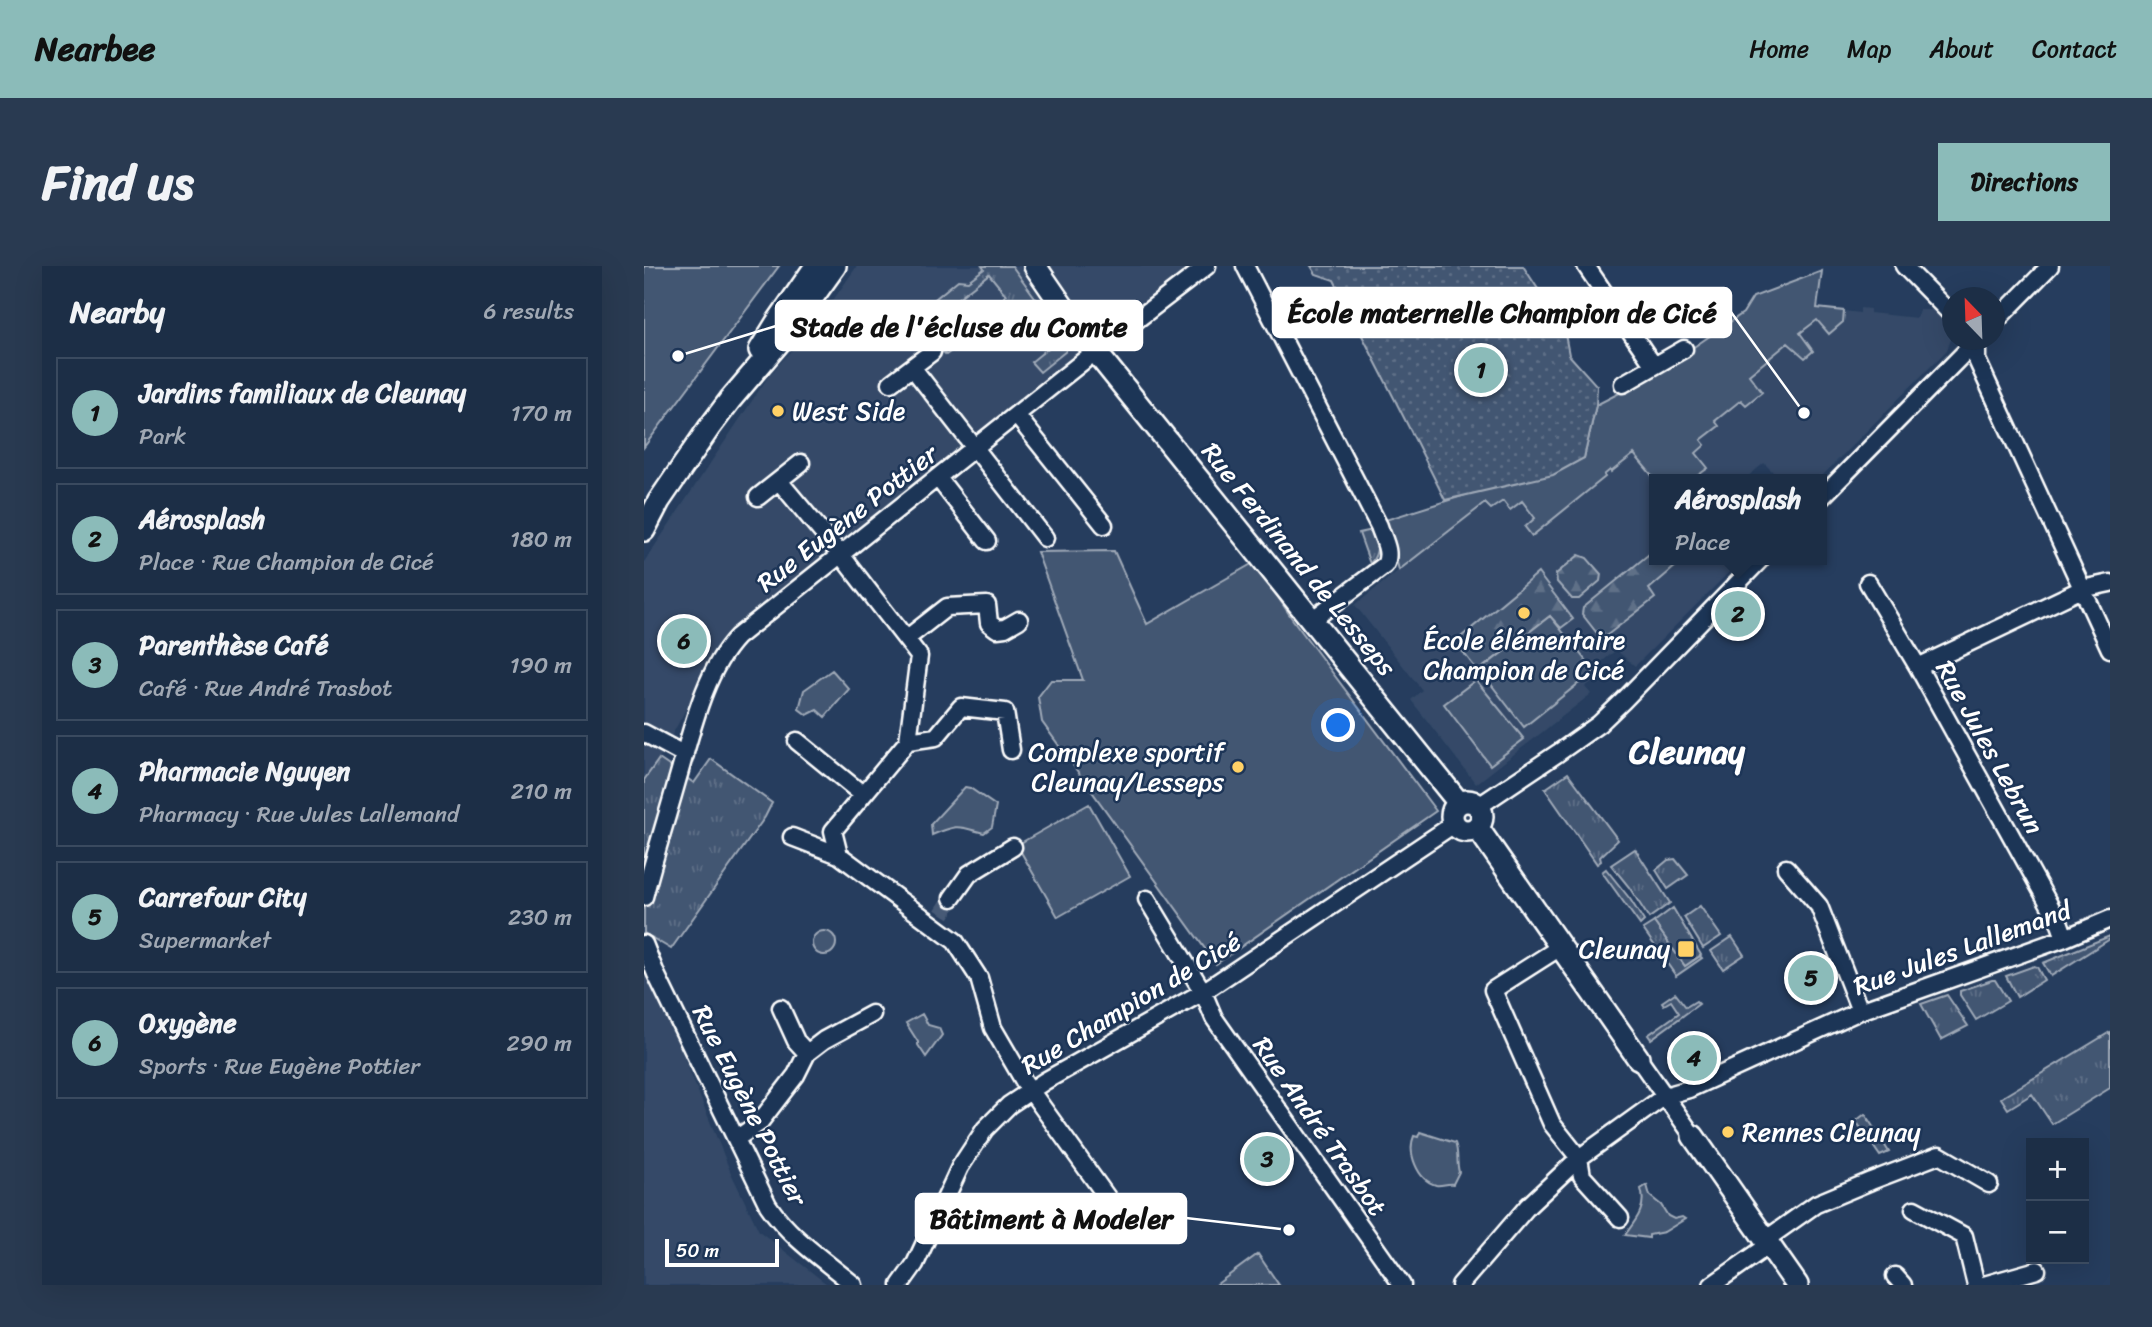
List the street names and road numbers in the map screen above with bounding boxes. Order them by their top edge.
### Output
street label: Rue Eugène Pottier [746,431,949,604]
street label: Rue Ferdinand de Lesseps [1190,431,1409,687]
street label: Rue Jules Lebrun [1923,651,2057,843]
street label: Rue Jules Lallemand [1847,886,2079,1009]
street label: Rue Champion de Cicé [1012,919,1250,1087]
street label: Rue Eugène Pottier [679,996,821,1215]
street label: Rue André Trasbot [1240,1026,1400,1226]

